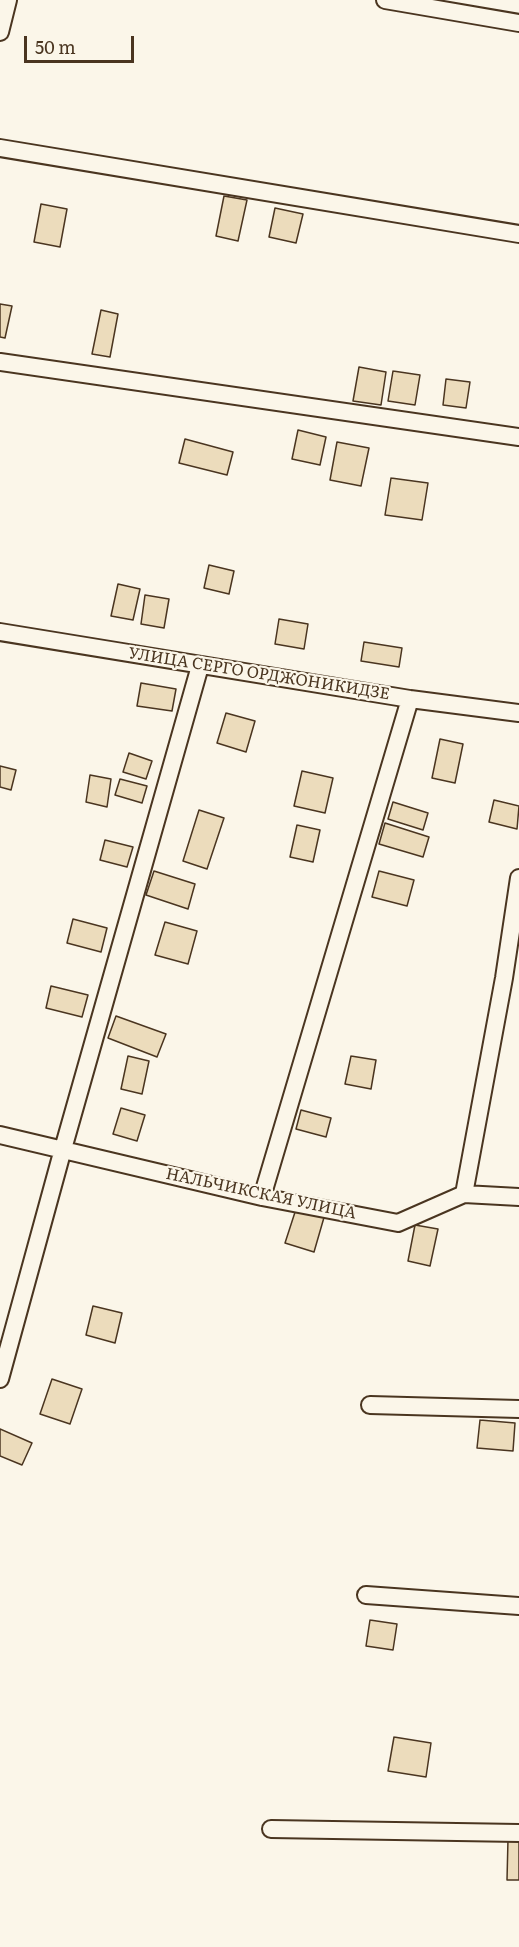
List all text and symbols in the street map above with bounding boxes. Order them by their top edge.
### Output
scale bar [27,24,136,62]
text: 50 m [35,33,76,60]
street label: УЛИЦА СЕРГО ОРДЖОНИКИДЗЕ [127,644,391,704]
street label: НАЛЬЧИКСКАЯ УЛИЦА [164,1164,358,1224]

